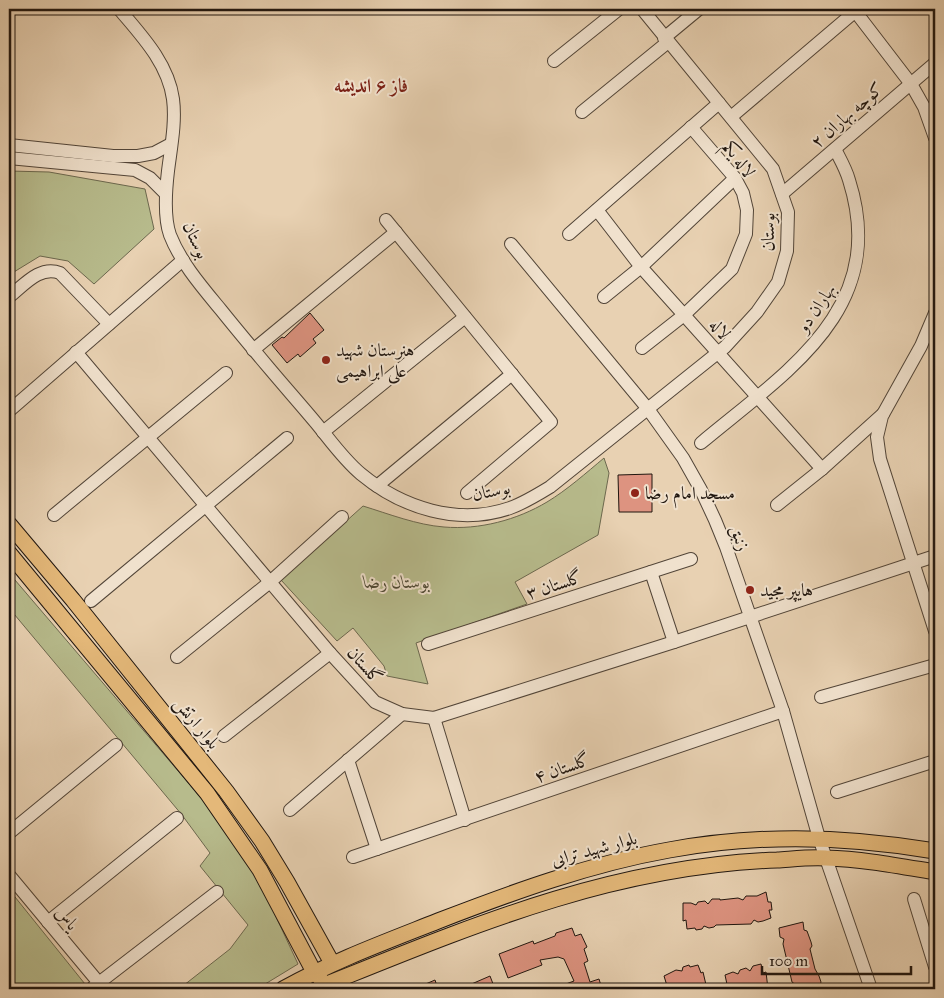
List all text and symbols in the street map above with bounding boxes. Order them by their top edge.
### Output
district label: فاز ۶ اندیشه [334,74,408,97]
street label: کوچه بهاران ۲ [806,77,889,154]
street label: لاله یکم [713,136,760,186]
street label: بوستان [757,212,779,252]
street label: بوستان [178,218,214,262]
street label: بهاران دو [791,279,841,339]
street label: لاله [705,314,735,344]
place label: هنرستان شهید علی ابراهیمی [336,339,414,384]
marker: هنرستان شهید علی ابراهیمی [320,354,332,366]
street label: بوستان [470,477,512,505]
place label: مسجد امام رضا [645,482,735,509]
marker: مسجد امام رضا [629,487,641,499]
street label: زنبق [725,522,755,554]
street label: گلستان ۳ [523,566,585,604]
park label: بوستان رضا [362,571,431,593]
place label: هایپر مجید [760,579,813,602]
marker: هایپر مجید [744,584,756,596]
street label: گلستان [342,642,388,688]
street label: بلوار ارتش [168,692,225,754]
street label: گلستان ۴ [531,748,593,788]
street label: بلوار شهید ترابی [549,827,640,873]
street label: یاس [50,901,85,936]
scale bar [762,943,910,975]
text: 100 m [769,952,809,970]

